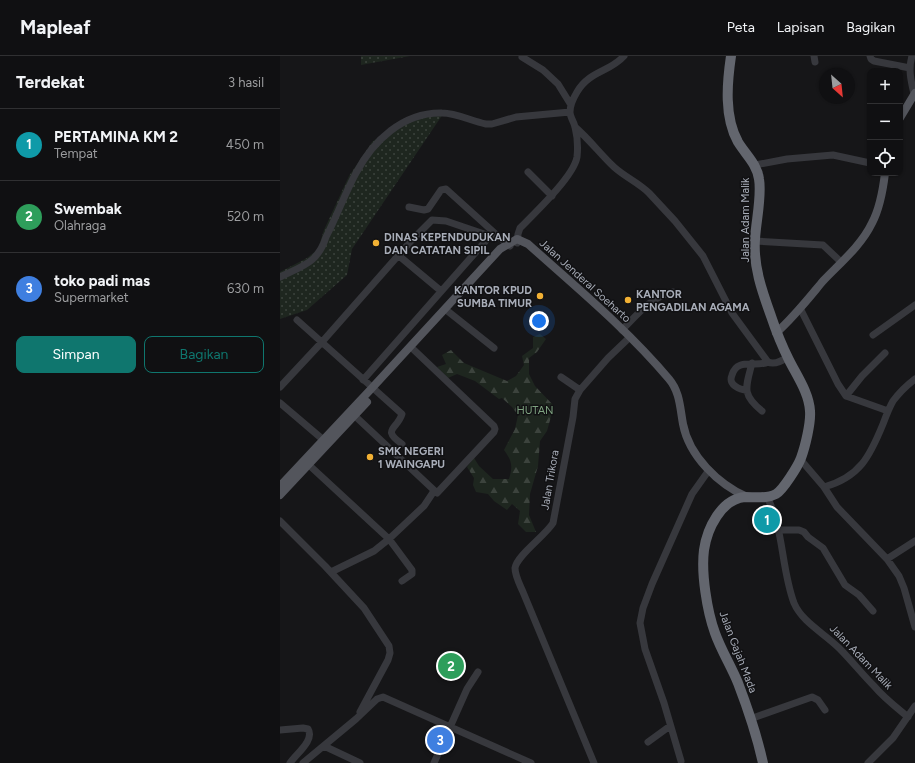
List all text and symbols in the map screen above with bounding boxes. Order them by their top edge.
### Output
text: Mapleaf [20,16,91,39]
text: Peta [727,19,755,36]
text: Lapisan [777,19,824,36]
text: Bagikan [846,19,895,36]
north arrow [819,68,855,104]
map controls [867,68,903,176]
button: + [867,68,903,104]
text: Terdekat [16,72,85,92]
text: 3 hasil [228,75,264,90]
button: − [867,104,903,140]
text: PERTAMINA KM 2 [54,128,178,146]
text: 1 [26,137,32,152]
text: 450 m [226,137,264,152]
button: locate [867,140,903,176]
text: Tempat [54,146,98,161]
street label: Jalan Adam Malik [739,177,752,262]
text: Swembak [54,200,122,218]
text: 2 [25,209,33,224]
text: 520 m [227,209,264,224]
text: Olahraga [54,218,106,233]
place label: DINAS KEPENDUDUKAN DAN CATATAN SIPIL [384,231,511,257]
street label: Jalan Jenderal Soeharto [537,237,633,325]
marker: DINAS KEPENDUDUKAN DAN CATATAN SIPIL [371,238,381,248]
text: toko padi mas [54,272,150,290]
text: 3 [25,281,33,296]
text: 630 m [227,281,264,296]
place label: KANTOR KPUD SUMBA TIMUR [454,284,532,310]
place label: KANTOR PENGADILAN AGAMA [636,288,750,314]
text: Supermarket [54,290,129,305]
marker: KANTOR KPUD SUMBA TIMUR [535,291,545,301]
marker: KANTOR PENGADILAN AGAMA [623,295,633,305]
your location [529,311,549,331]
button: Simpan [16,336,136,373]
button: Bagikan [144,336,264,373]
park label: HUTAN [516,404,554,417]
place label: SMK NEGERI 1 WAINGAPU [378,445,445,471]
street label: Jalan Trikora [538,449,562,511]
marker: SMK NEGERI 1 WAINGAPU [365,452,375,462]
pin: 1 [754,505,780,535]
street label: Jalan Gajah Mada [716,609,760,695]
street label: Jalan Adam Malik [827,622,896,693]
pin: 2 [438,651,464,681]
pin: 3 [427,725,453,755]

